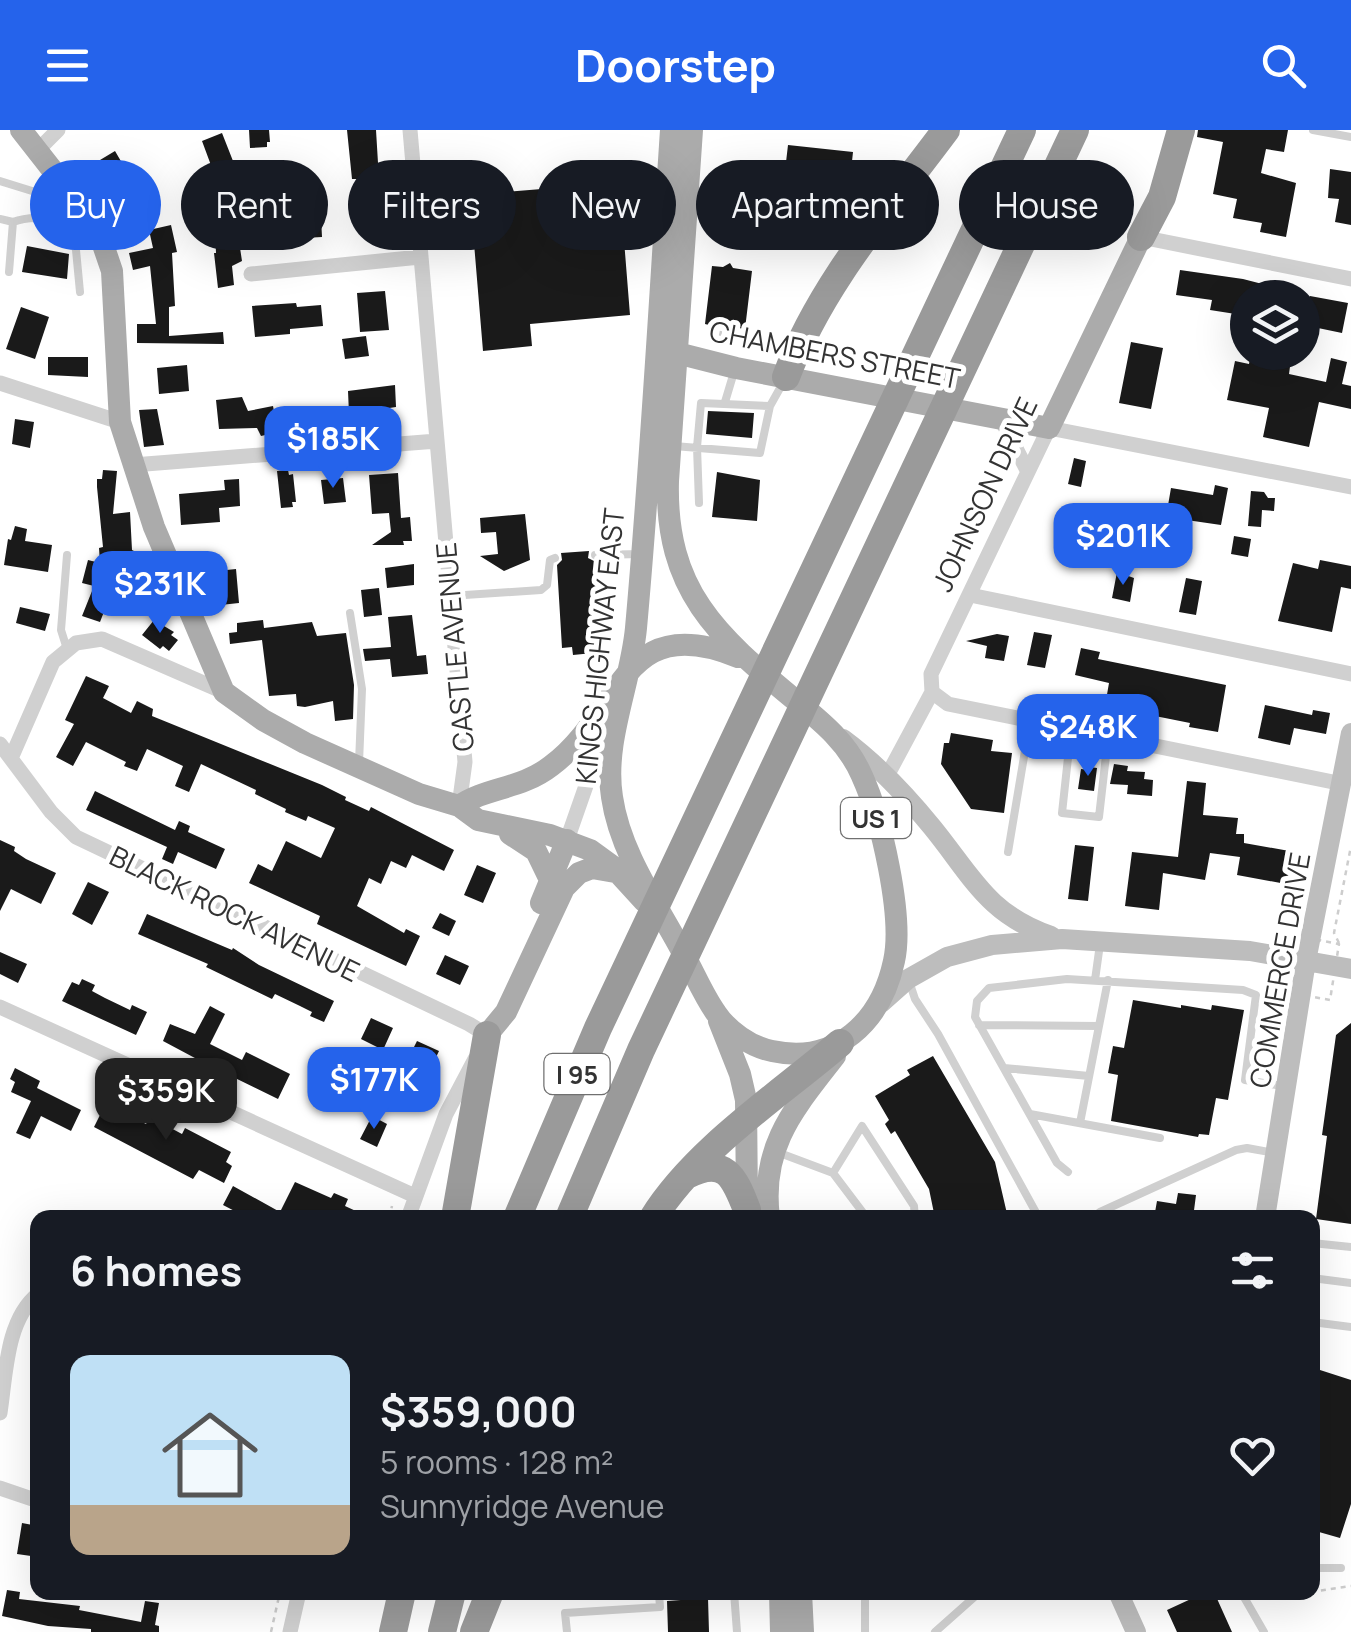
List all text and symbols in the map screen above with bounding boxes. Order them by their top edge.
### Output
text: Doorstep [575,34,776,96]
icon: menu [40,38,95,93]
icon: search [1256,38,1311,93]
chip: Buy [30,160,161,250]
chip: Rent [181,160,328,250]
chip: Filters [348,160,516,250]
chip: New [536,160,676,250]
chip: Apartment [696,160,939,250]
chip: House [959,160,1134,250]
map controls [1230,280,1320,370]
button: layers [1230,280,1320,370]
street label: CHAMBERS STREET [707,311,964,397]
street label: JOHNSON DRIVE [922,391,1046,597]
pin: $185K [263,406,403,491]
text: $185K [286,416,380,460]
pin: $201K [1053,503,1193,588]
street label: KINGS HIGHWAY EAST [566,506,632,786]
text: $201K [1076,513,1170,557]
street label: CASTLE AVENUE [426,541,482,753]
pin: $231K [90,551,230,636]
text: $231K [114,561,206,605]
pin: $248K [1018,694,1158,779]
text: $248K [1039,704,1137,748]
road number: US 1 [841,798,911,838]
street label: BLACK ROCK AVENUE [104,836,366,990]
street label: COMMERCE DRIVE [1240,849,1318,1091]
pin: $177K [304,1047,444,1132]
road number: I 95 [544,1054,610,1094]
text: $177K [329,1057,419,1101]
pin: $359K [96,1058,236,1143]
text: $359K [117,1068,215,1112]
text: 6 homes [70,1241,242,1299]
icon: filters [1225,1243,1280,1298]
text: $359,000 [380,1382,577,1440]
icon: home [150,1395,270,1515]
icon: heart [1225,1428,1280,1483]
text: 5 rooms · 128 m² [380,1440,614,1484]
text: Sunnyridge Avenue [380,1484,665,1528]

